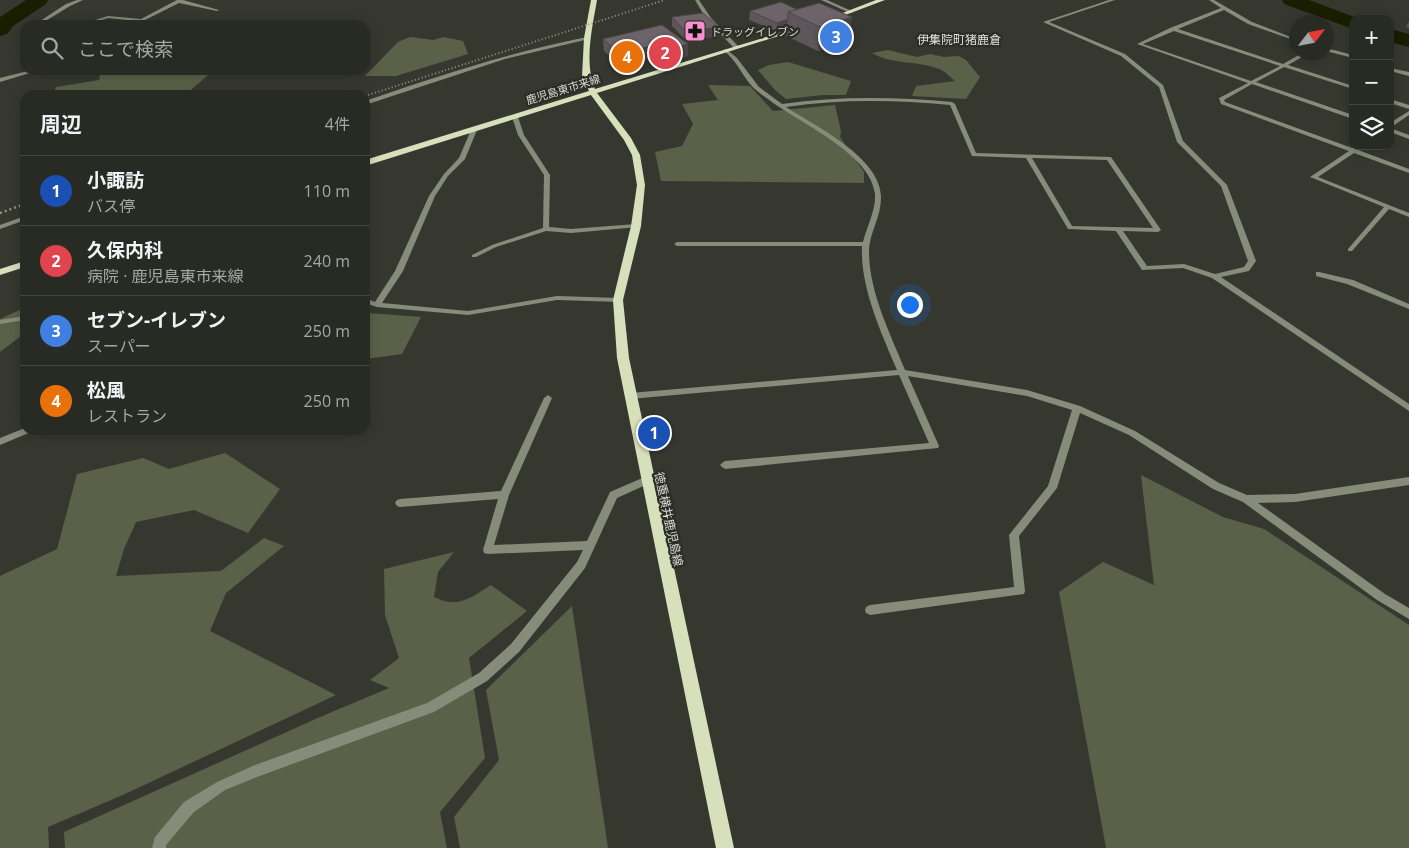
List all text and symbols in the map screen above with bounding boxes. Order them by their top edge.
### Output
north arrow [1289,15,1334,60]
map controls [1349,15,1394,150]
button: + [1349,15,1394,60]
pin: 3 [820,18,852,56]
pharmacy icon: ドラッグイレブン [683,19,707,43]
search box [20,20,370,75]
place label: ドラッグイレブン [711,24,799,39]
district label: 伊集院町猪鹿倉 [917,31,1001,48]
icon: search [38,34,66,62]
pin: 2 [649,34,681,72]
text: ここで検索 [78,36,173,62]
pin: 4 [611,38,643,76]
button: − [1349,60,1394,105]
street label: 鹿児島東市来線 [524,71,602,107]
button: layers [1349,105,1394,150]
text: 周辺 [40,110,82,138]
text: 4件 [325,113,350,135]
text: 小諏訪 [87,167,144,193]
text: 1 [51,180,61,202]
text: 110 m [304,180,350,202]
text: バス停 [87,195,135,217]
text: 久保内科 [87,237,163,263]
text: 2 [51,250,61,272]
text: 240 m [304,250,350,272]
text: 病院 · 鹿児島東市来線 [87,265,244,287]
your location [897,292,923,318]
text: セブン-イレブン [87,307,226,333]
text: 3 [51,320,61,342]
text: 250 m [304,320,350,342]
text: スーパー [87,335,151,357]
text: 松風 [87,377,125,403]
text: 4 [51,390,61,412]
text: 250 m [304,390,350,412]
text: レストラン [87,405,167,427]
pin: 1 [638,414,670,452]
street label: 徳重横井鹿児島線 [651,470,687,568]

